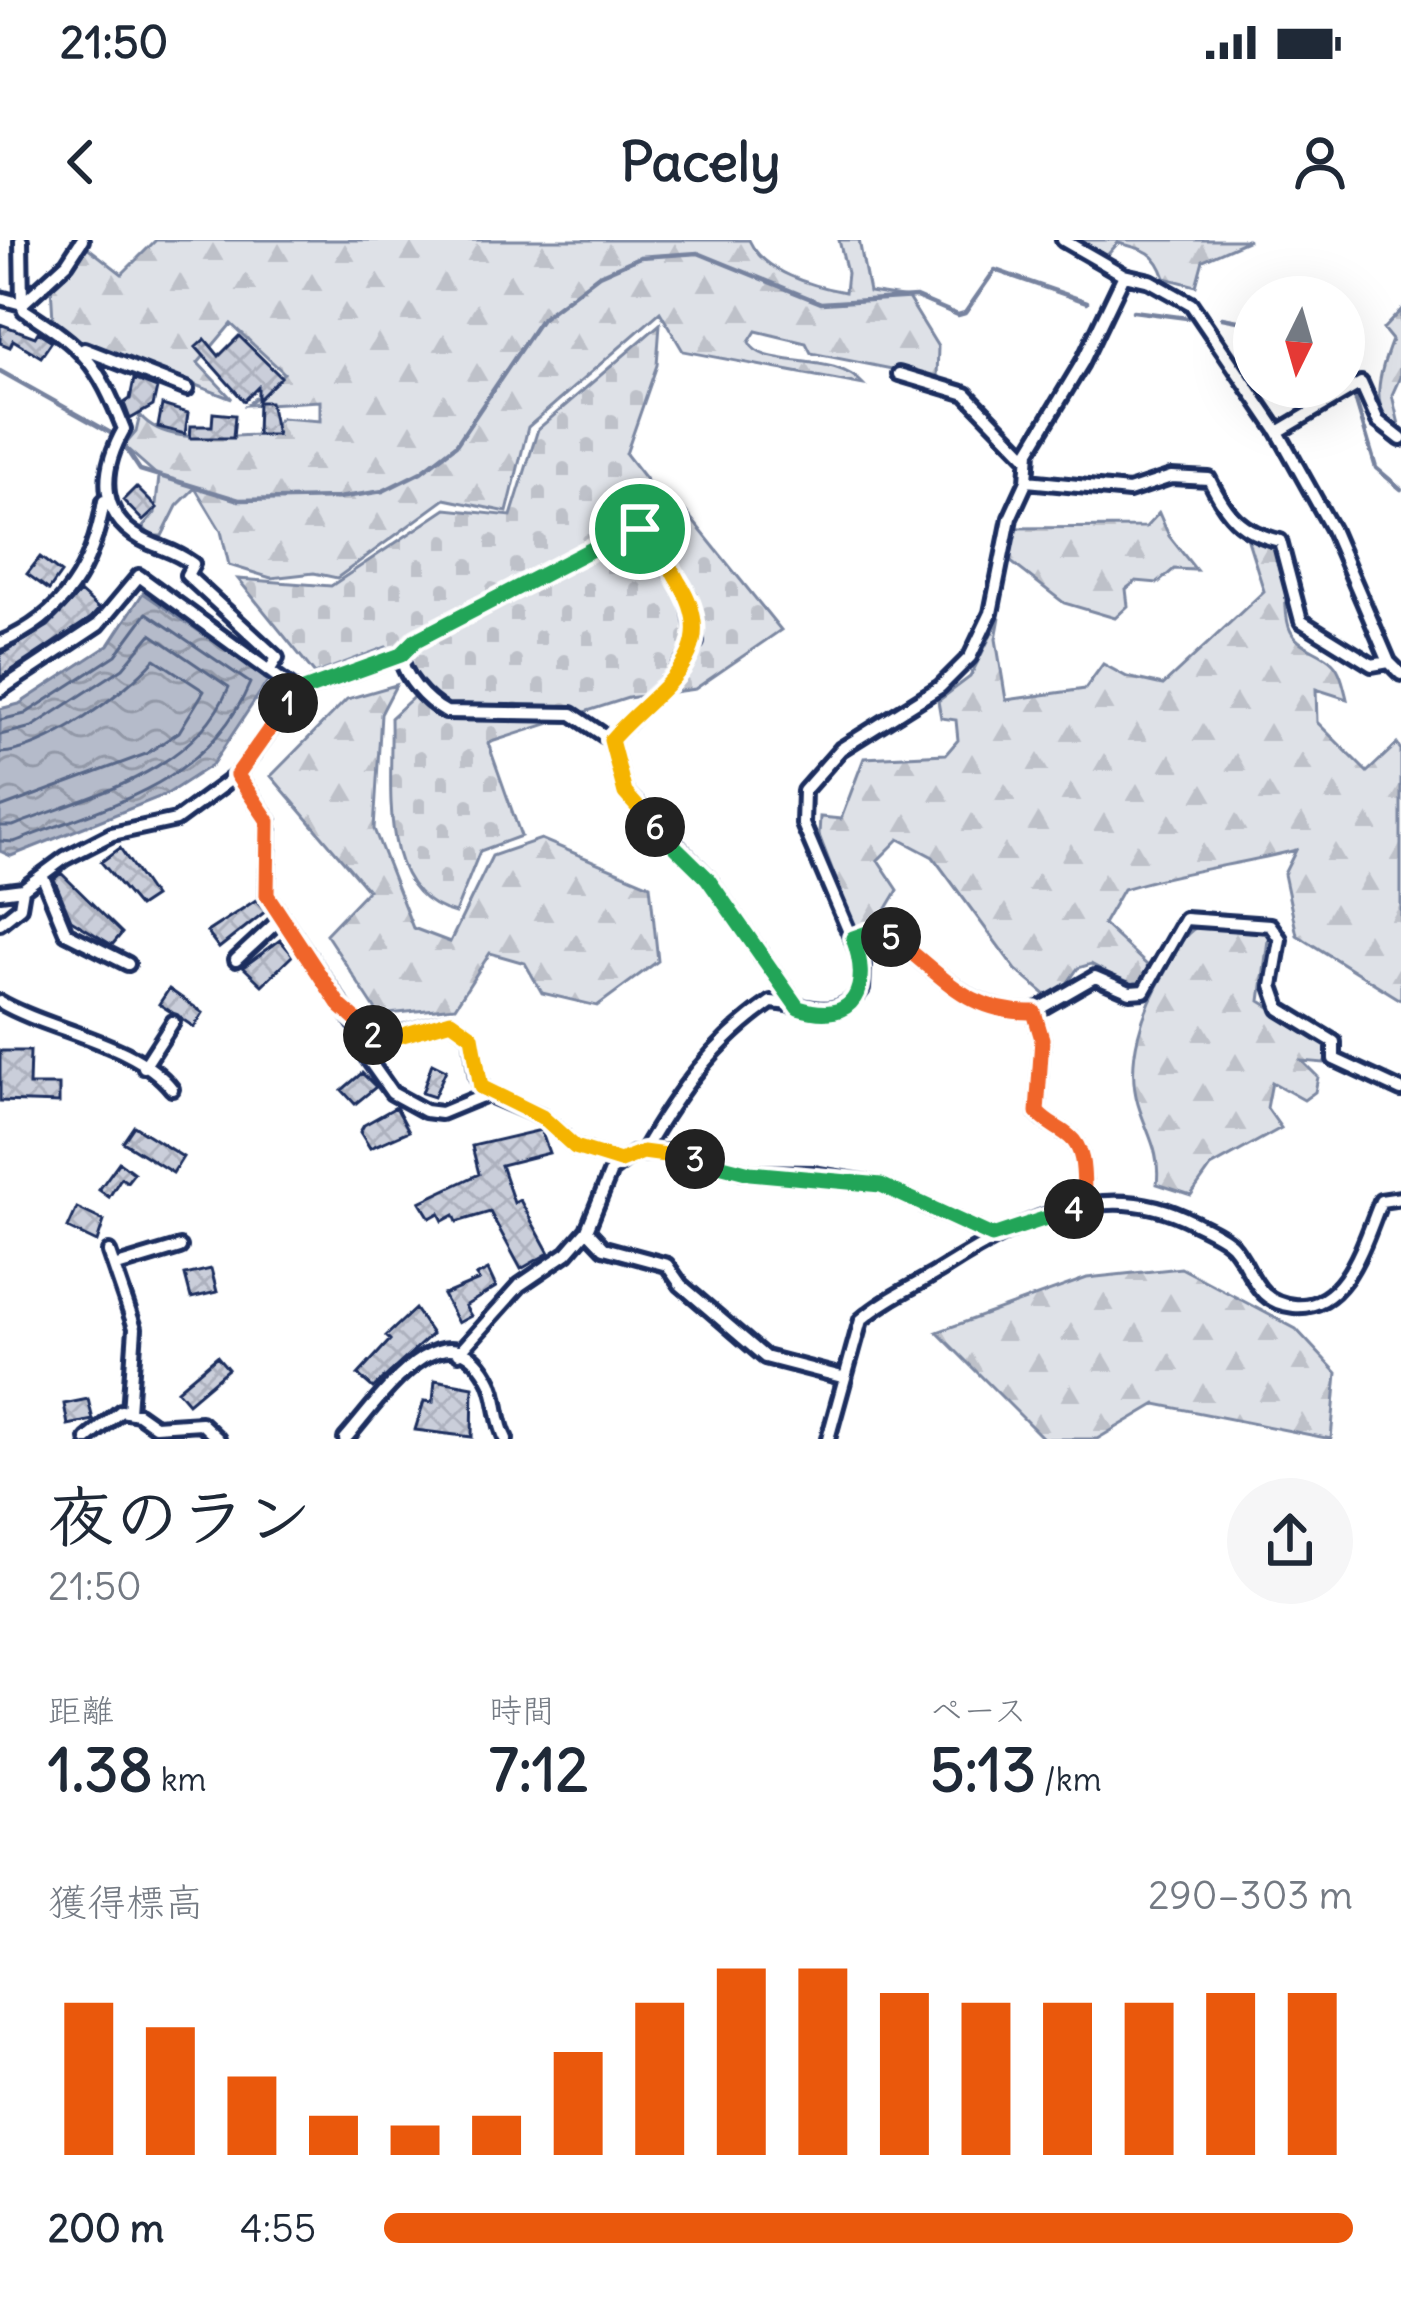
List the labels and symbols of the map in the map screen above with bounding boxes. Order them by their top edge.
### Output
north arrow [1233,276,1365,408]
pin [589,478,691,580]
pin: 1 [258,673,318,733]
pin: 6 [625,797,685,857]
pin: 5 [861,907,921,967]
pin: 2 [343,1005,403,1065]
pin: 3 [665,1129,725,1189]
pin: 4 [1044,1179,1104,1239]

